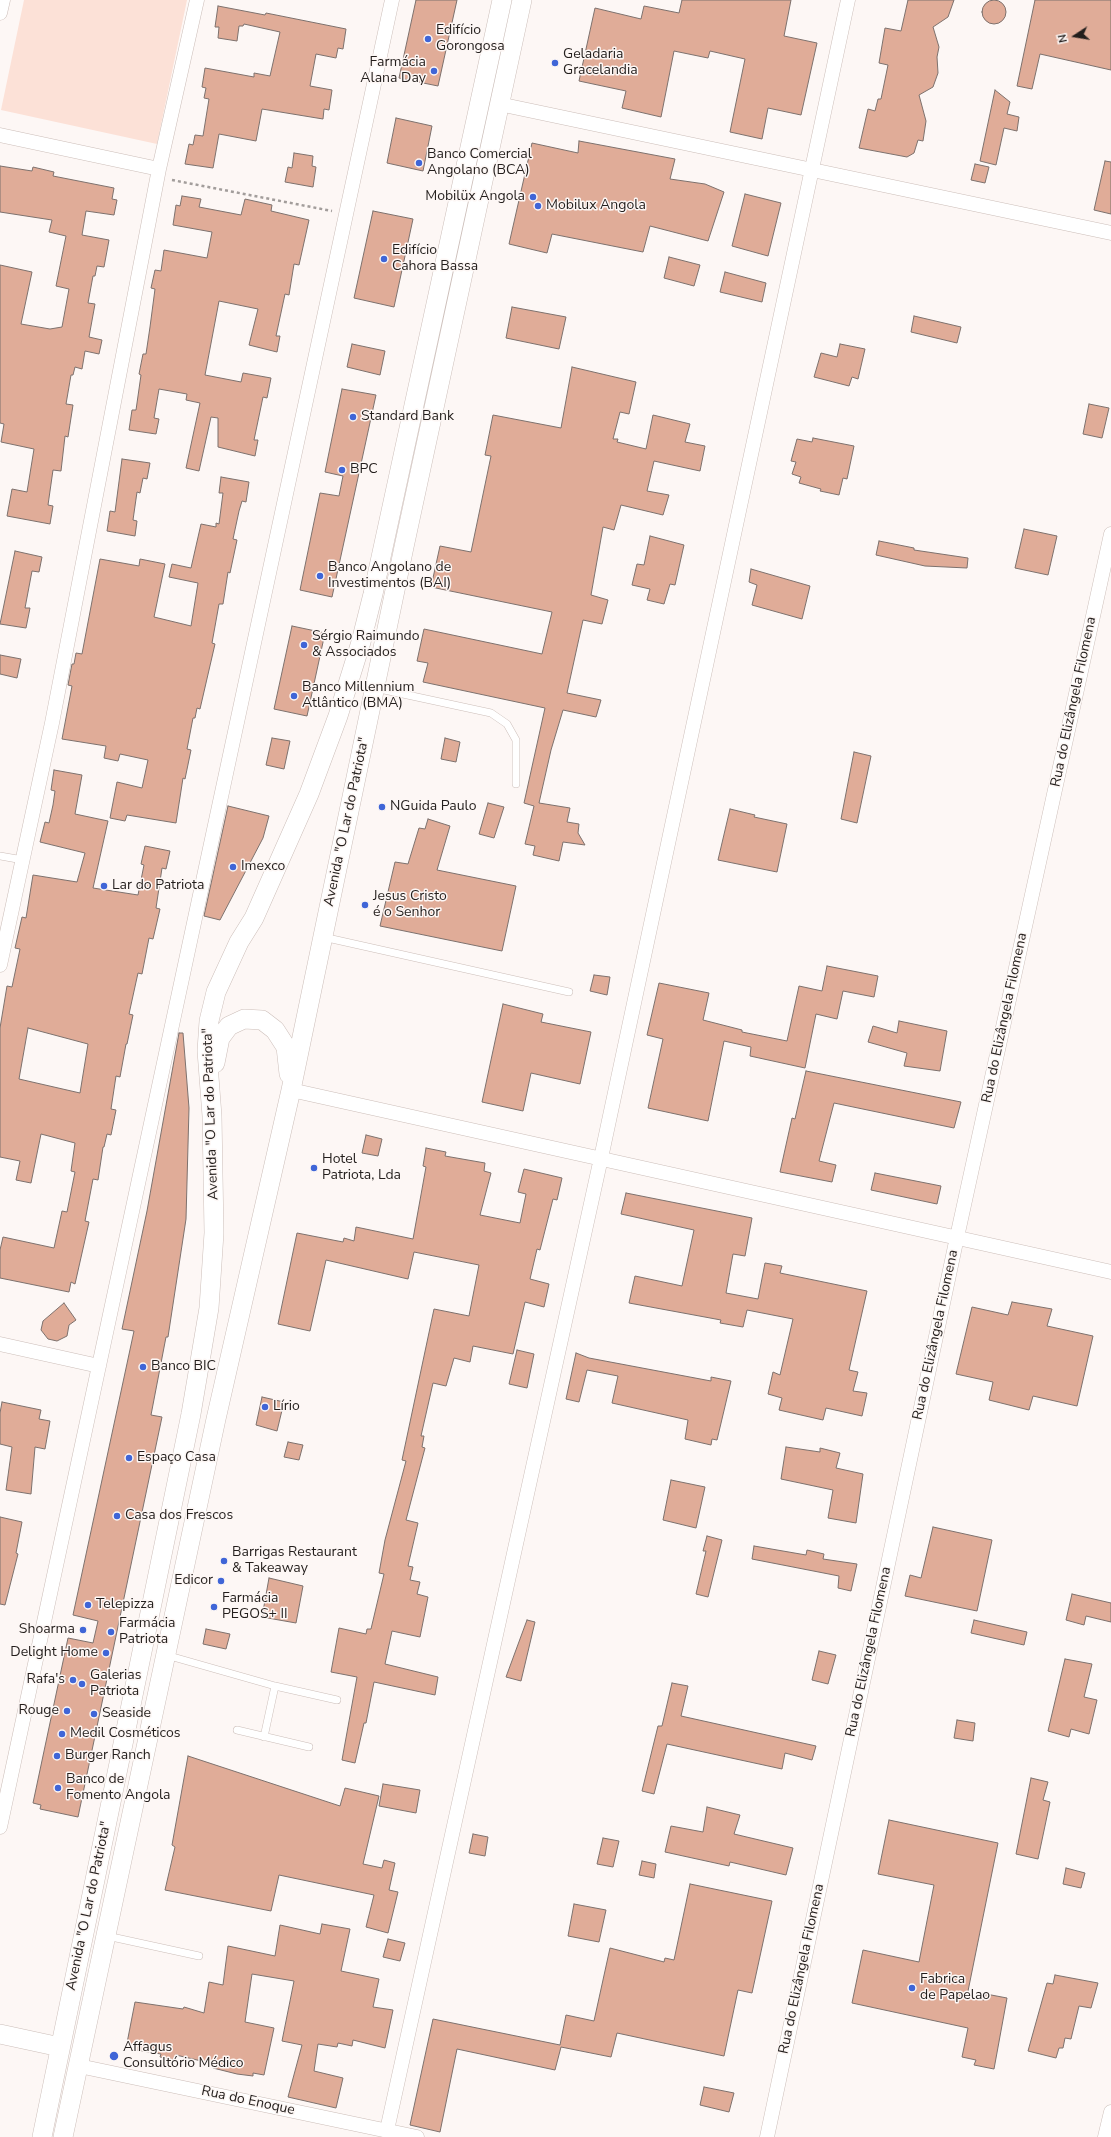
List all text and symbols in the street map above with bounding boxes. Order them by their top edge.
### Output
north arrow [1055,16,1095,56]
place label: Edifício Gorongosa [436,23,505,56]
text: N [1055,33,1071,44]
marker: Edifício Gorongosa [423,34,433,44]
place label: Geladaria Gracelandia [563,47,638,80]
place label: Farmácia Alana Day [360,55,426,88]
marker: Geladaria Gracelandia [550,58,560,68]
marker: Farmácia Alana Day [429,66,439,76]
place label: Banco Comercial Angolano (BCA) [427,147,532,180]
marker: Banco Comercial Angolano (BCA) [414,158,424,168]
place label: Mobilüx Angola [425,189,525,205]
marker: Mobilüx Angola [528,192,538,202]
place label: Mobilux Angola [546,198,646,214]
marker: Mobilux Angola [533,201,543,211]
place label: Edifício Cahora Bassa [392,243,478,276]
marker: Edifício Cahora Bassa [379,254,389,264]
place label: Standard Bank [361,409,454,425]
marker: Standard Bank [348,412,358,422]
place label: BPC [350,462,378,478]
marker: BPC [337,465,347,475]
place label: Banco Angolano de Investimentos (BAI) [328,560,451,592]
marker: Banco Angolano de Investimentos (BAI) [315,571,325,581]
street label: Rua do Elizângela Filomena [1048,615,1100,789]
place label: Sérgio Raimundo & Associados [312,629,420,662]
marker: Sérgio Raimundo & Associados [299,640,309,650]
place label: Banco Millennium Atlântico (BMA) [302,680,414,712]
marker: Banco Millennium Atlântico (BMA) [289,691,299,701]
street label: Avenida "O Lar do Patriota" [321,736,373,908]
place label: NGuida Paulo [390,799,476,815]
marker: NGuida Paulo [377,802,387,812]
place label: Imexco [241,859,285,875]
marker: Imexco [228,862,238,872]
place label: Lar do Patriota [112,878,204,894]
marker: Lar do Patriota [99,881,109,891]
place label: Jesus Cristo é o Senhor [373,889,447,922]
marker: Jesus Cristo é o Senhor [360,900,370,910]
street label: Rua do Elizângela Filomena [979,931,1031,1105]
street label: Avenida "O Lar do Patriota" [200,1028,222,1200]
place label: Hotel Patriota, Lda [322,1152,401,1184]
marker: Hotel Patriota, Lda [309,1163,319,1173]
street label: Rua do Elizângela Filomena [910,1248,962,1422]
place label: Banco BIC [151,1359,216,1375]
marker: Banco BIC [138,1362,148,1372]
place label: Lírio [273,1399,300,1415]
marker: Lírio [260,1402,270,1412]
place label: Espaço Casa [137,1450,216,1466]
marker: Espaço Casa [124,1453,134,1463]
place label: Casa dos Frescos [125,1508,233,1524]
marker: Casa dos Frescos [112,1511,122,1521]
place label: Barrigas Restaurant & Takeaway [232,1545,357,1578]
marker: Barrigas Restaurant & Takeaway [219,1556,229,1566]
street label: Rua do Elizângela Filomena [843,1565,895,1739]
place label: Edicor [174,1573,213,1589]
marker: Edicor [216,1576,226,1586]
place label: Farmácia PEGOS+ II [222,1591,288,1624]
place label: Telepizza [96,1597,154,1613]
marker: Telepizza [83,1600,93,1610]
marker: Farmácia PEGOS+ II [209,1602,219,1612]
place label: Farmácia Patriota [119,1616,175,1648]
place label: Shoarma [19,1622,75,1638]
marker: Shoarma [78,1625,88,1635]
marker: Farmácia Patriota [106,1627,116,1637]
place label: Delight Home [10,1645,98,1661]
marker: Delight Home [101,1648,111,1658]
place label: Galerias Patriota [90,1668,142,1700]
place label: Rafa's [26,1672,65,1688]
marker: Rafa's [68,1675,78,1685]
marker: Galerias Patriota [77,1679,87,1689]
place label: Rouge [19,1703,59,1719]
marker: Rouge [62,1706,72,1716]
place label: Seaside [102,1706,151,1722]
marker: Seaside [89,1709,99,1719]
place label: Medil Cosméticos [70,1726,180,1742]
marker: Medil Cosméticos [57,1729,67,1739]
place label: Burger Ranch [65,1748,151,1764]
marker: Burger Ranch [52,1751,62,1761]
place label: Banco de Fomento Angola [66,1772,170,1804]
marker: Banco de Fomento Angola [53,1783,63,1793]
street label: Avenida "O Lar do Patriota" [63,1820,115,1992]
street label: Rua do Elizângela Filomena [776,1882,828,2056]
place label: Fabrica de Papelao [920,1972,990,2004]
marker: Fabrica de Papelao [907,1983,917,1993]
place label: Affagus Consultório Médico [123,2040,243,2072]
marker: Affagus Consultório Médico [108,2050,120,2062]
street label: Rua do Enoque [200,2083,296,2119]

